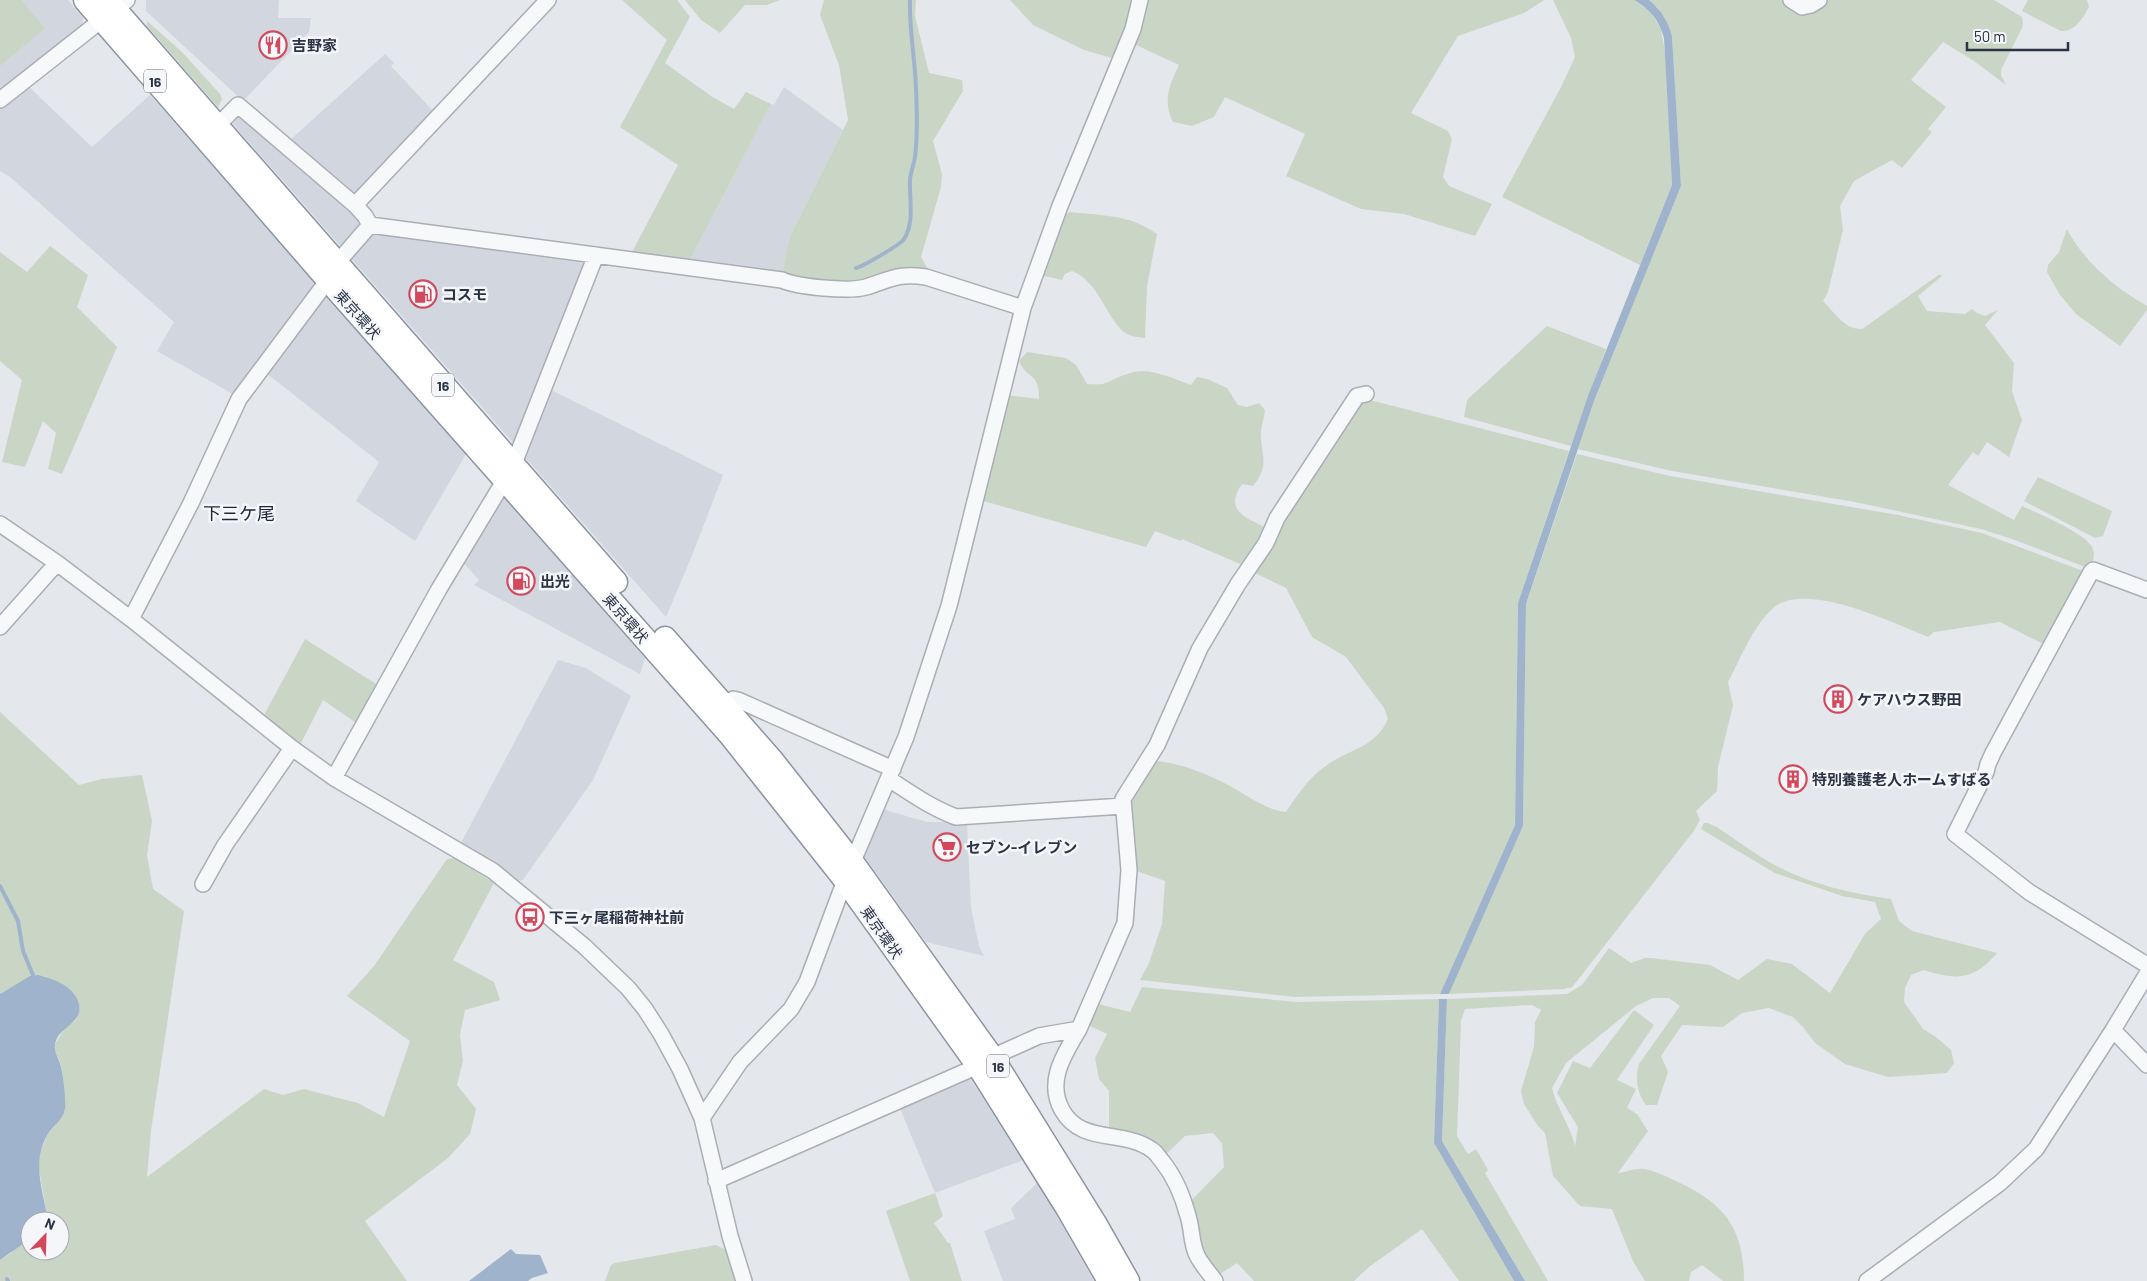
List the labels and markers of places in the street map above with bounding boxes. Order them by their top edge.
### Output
restaurant icon: 吉野家 [258,30,288,60]
place label: 吉野家 [292,36,337,54]
fuel station icon: コスモ [408,279,438,309]
place label: コスモ [442,285,487,303]
fuel station icon: 出光 [506,566,536,596]
place label: 出光 [540,572,570,590]
building icon: ケアハウス野田 [1823,684,1853,714]
place label: ケアハウス野田 [1857,690,1961,708]
building icon: 特別養護老人ホームすばる [1778,764,1808,794]
place label: 特別養護老人ホームすばる [1812,770,1992,788]
supermarket icon: セブン-イレブン [932,832,962,862]
place label: セブン-イレブン [966,838,1077,856]
bus stop icon: 下三ヶ尾稲荷神社前 [515,902,545,932]
place label: 下三ヶ尾稲荷神社前 [549,908,684,926]

